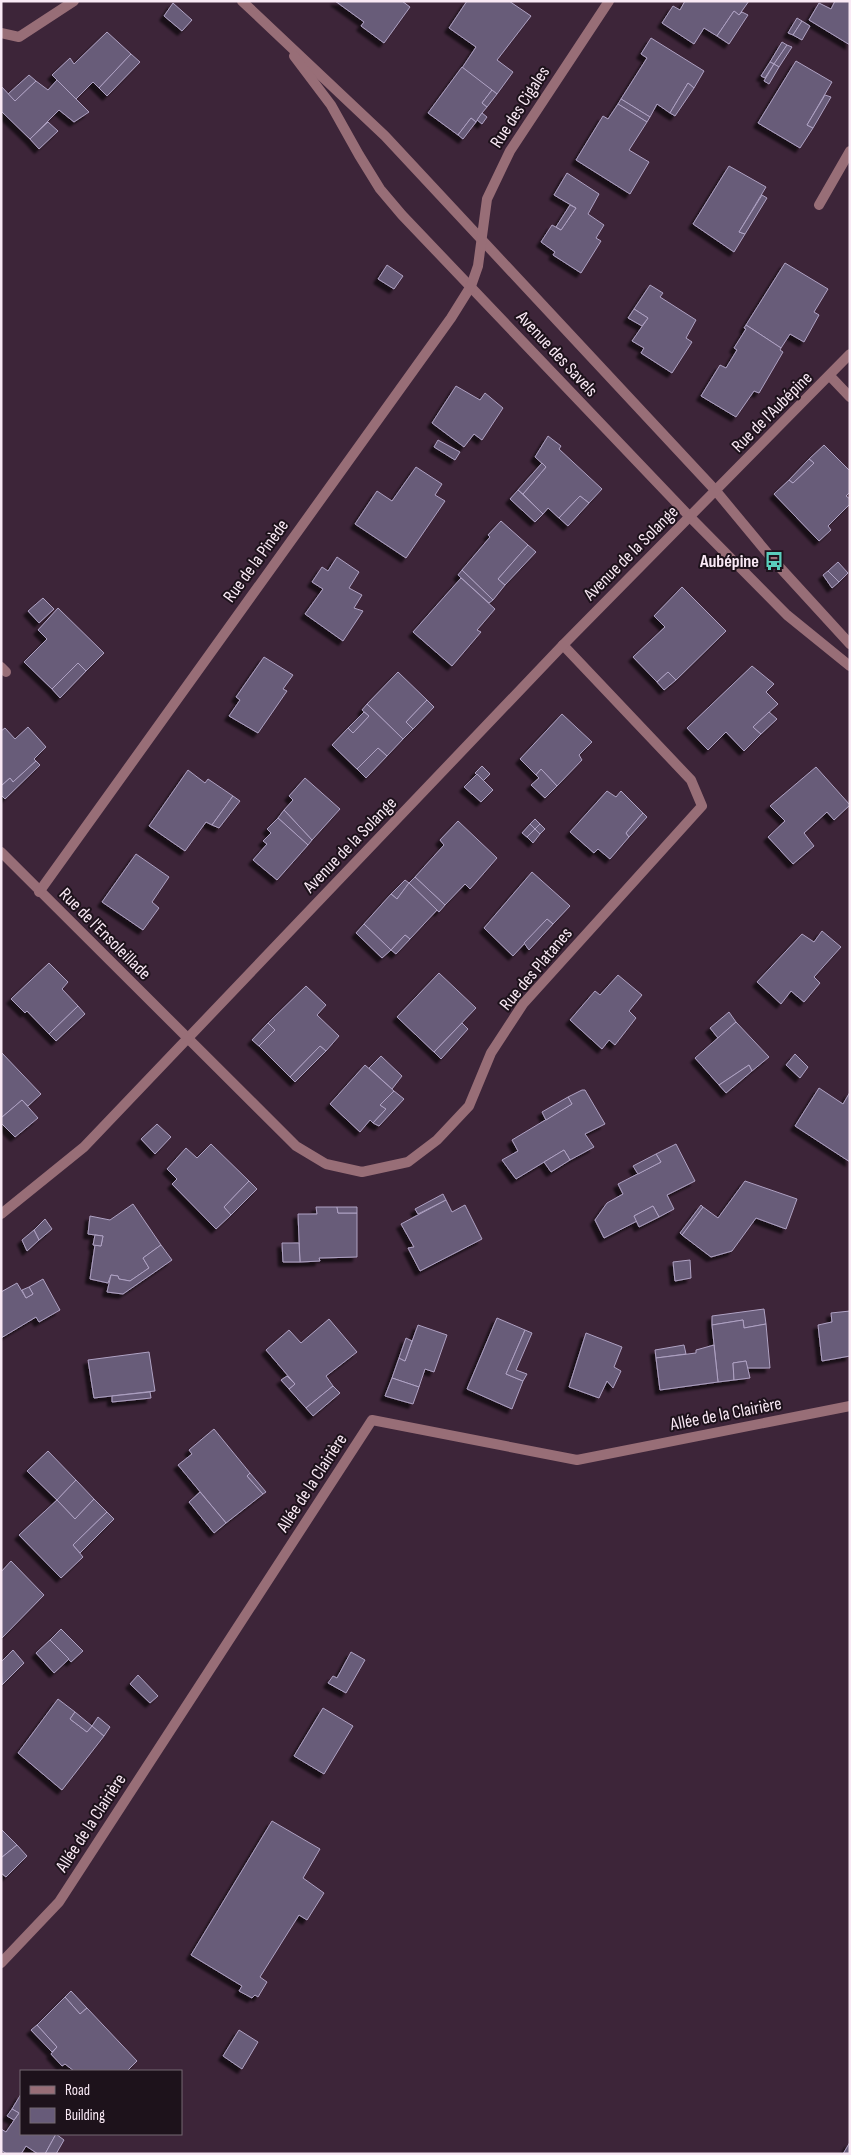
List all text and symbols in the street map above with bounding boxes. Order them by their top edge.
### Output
street label: Rue des Cigales [486,62,554,152]
street label: Avenue des Savels [511,306,602,401]
street label: Rue de l'Aubépine [727,367,817,457]
street label: Avenue de la Solange [579,501,683,605]
street label: Rue de la Pinède [219,515,293,607]
bus stop icon: Aubépine [763,550,785,572]
place label: Aubépine [699,551,759,572]
street label: Avenue de la Solange [298,793,401,898]
street label: Rue de l'Ensoleillade [55,884,155,984]
street label: Rue des Platanes [495,923,577,1015]
street label: Allée de la Clairière [668,1393,783,1435]
street label: Allée de la Clairière [272,1430,352,1537]
street label: Allée de la Clairière [51,1770,131,1877]
legend [20,2070,182,2135]
text: Road [65,2081,90,2100]
text: Building [65,2106,105,2125]

